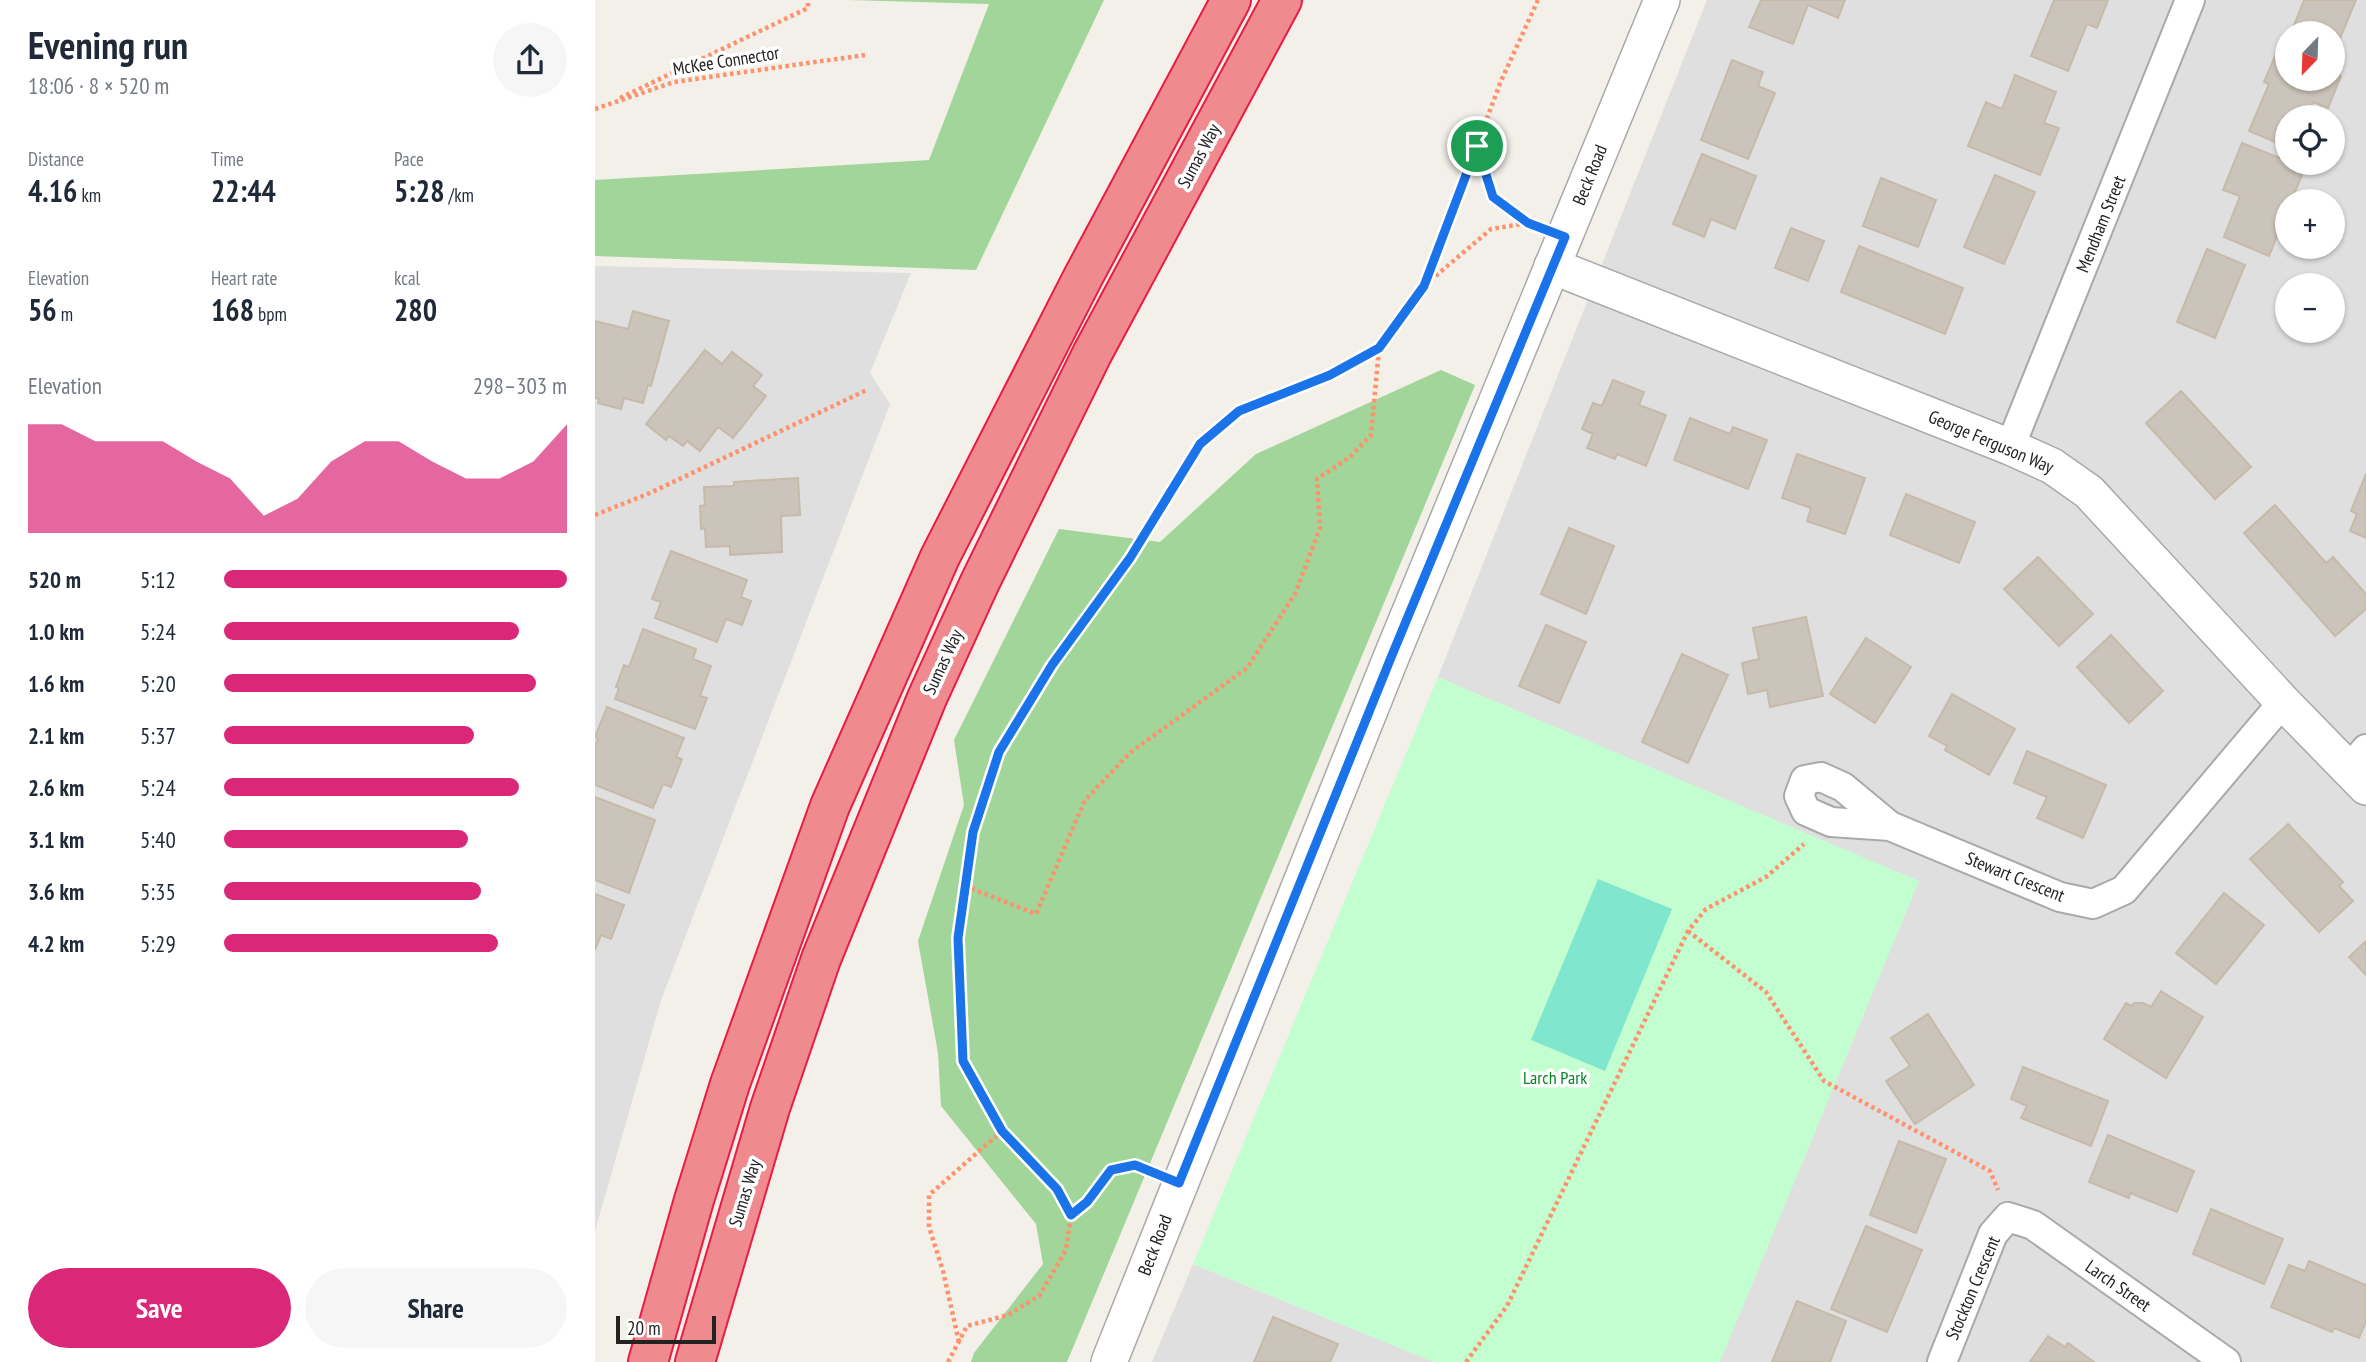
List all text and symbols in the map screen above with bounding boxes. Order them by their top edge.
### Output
text: Evening run [28,20,188,69]
north arrow [2275,21,2345,91]
map controls [2275,21,2345,343]
button: share [493,23,567,97]
street label: McKee Connector [671,41,781,80]
text: 18:06 · 8 × 520 m [28,71,169,100]
button: locate [2275,105,2345,175]
pin [1447,116,1507,176]
street label: Sumas Way [1172,119,1225,192]
icon: arrive [1458,127,1496,165]
street label: Beck Road [1567,141,1612,208]
text: Distance [28,147,84,171]
text: Time [211,147,244,171]
text: Pace [394,147,424,171]
text: 4.16 [28,171,77,210]
text: 22:44 [211,171,276,210]
text: 5:28 [394,171,445,210]
street label: Mendham Street [2071,172,2130,276]
text: km [77,183,101,207]
text: /km [445,183,474,207]
button: + [2275,189,2345,259]
text: Elevation [28,266,89,290]
text: Heart rate [211,266,277,290]
text: kcal [394,266,420,290]
button: − [2275,273,2345,343]
text: 56 [28,290,57,329]
text: 168 [211,290,254,329]
text: 280 [394,290,437,329]
text: m [57,302,73,326]
text: bpm [254,302,287,326]
text: Elevation [28,371,102,400]
text: 298–303 m [473,371,567,400]
street label: George Ferguson Way [1925,405,2058,478]
text: 520 m [28,565,81,594]
text: 5:12 [140,565,176,594]
text: 1.0 km [28,617,84,646]
text: 5:24 [140,617,176,646]
street label: Sumas Way [917,625,968,698]
text: 1.6 km [28,669,84,698]
text: 5:20 [140,669,176,698]
text: 2.1 km [28,721,84,750]
text: 5:37 [140,721,176,750]
text: 2.6 km [28,773,84,802]
text: 5:24 [140,773,176,802]
text: 3.1 km [28,825,84,854]
text: 5:40 [140,825,176,854]
street label: Stewart Crescent [1962,846,2068,907]
text: 3.6 km [28,877,84,906]
text: 5:35 [140,877,176,906]
text: 4.2 km [28,929,84,958]
text: 5:29 [140,929,176,958]
park label: Larch Park [1523,1066,1587,1089]
street label: Sumas Way [723,1156,766,1229]
street label: Beck Road [1132,1211,1177,1278]
street label: Stockton Crescent [1940,1232,2005,1343]
street label: Larch Street [2081,1255,2156,1316]
button: Save [28,1268,291,1348]
button: Share [305,1268,567,1348]
scale bar [616,1313,716,1345]
text: 20 m [627,1316,661,1340]

